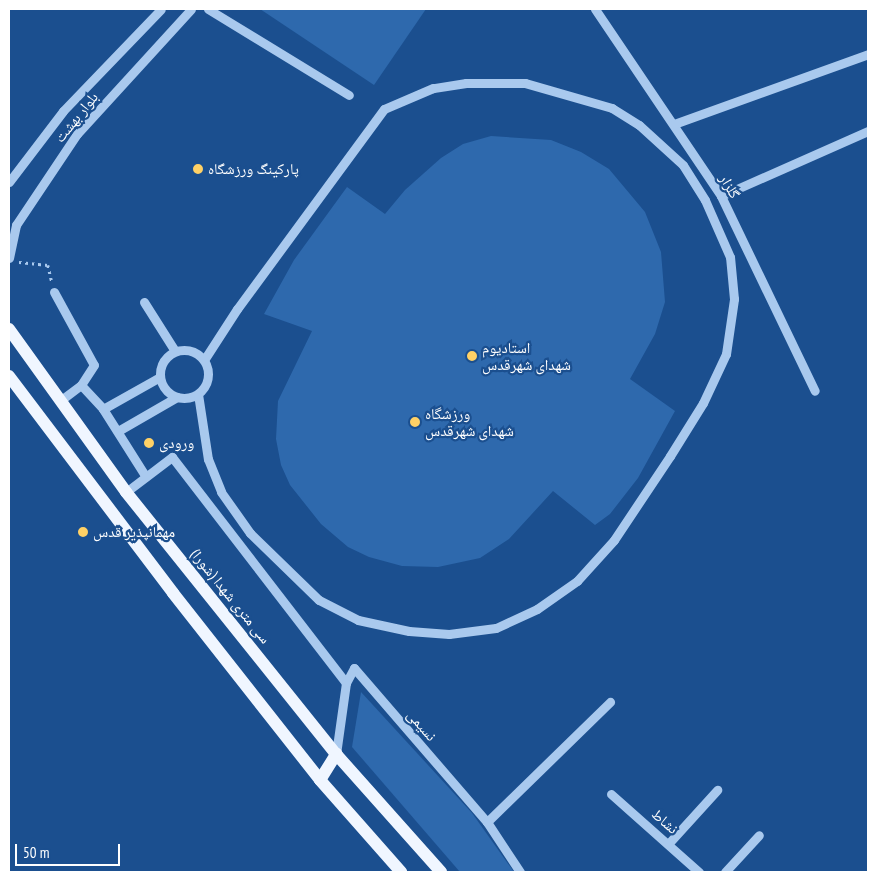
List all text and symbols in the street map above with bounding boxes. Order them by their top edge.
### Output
street label: بلوار بهشت [50,88,102,146]
place label: پارکینگ ورزشگاه [208,160,299,178]
marker: پارکینگ ورزشگاه [192,163,204,175]
street label: گلزار [716,171,744,201]
place label: استادیوم شهدای شهرقدس [482,338,571,373]
marker: استادیوم شهدای شهرقدس [466,350,478,362]
place label: ورزشگاه شهدای شهرقدس [425,404,514,439]
marker: ورزشگاه شهدای شهرقدس [409,416,421,428]
place label: ورودی [159,434,194,452]
marker: ورودی [143,437,155,449]
place label: مهمانپذیر قدس [93,523,175,541]
marker: مهمانپذیر قدس [77,526,89,538]
street label: سی متری شهدا (شورا) [187,545,275,647]
street label: نسیمی [403,706,441,744]
street label: نشاط [648,805,682,837]
scale bar [18,834,122,866]
text: 50 m [23,843,49,862]

